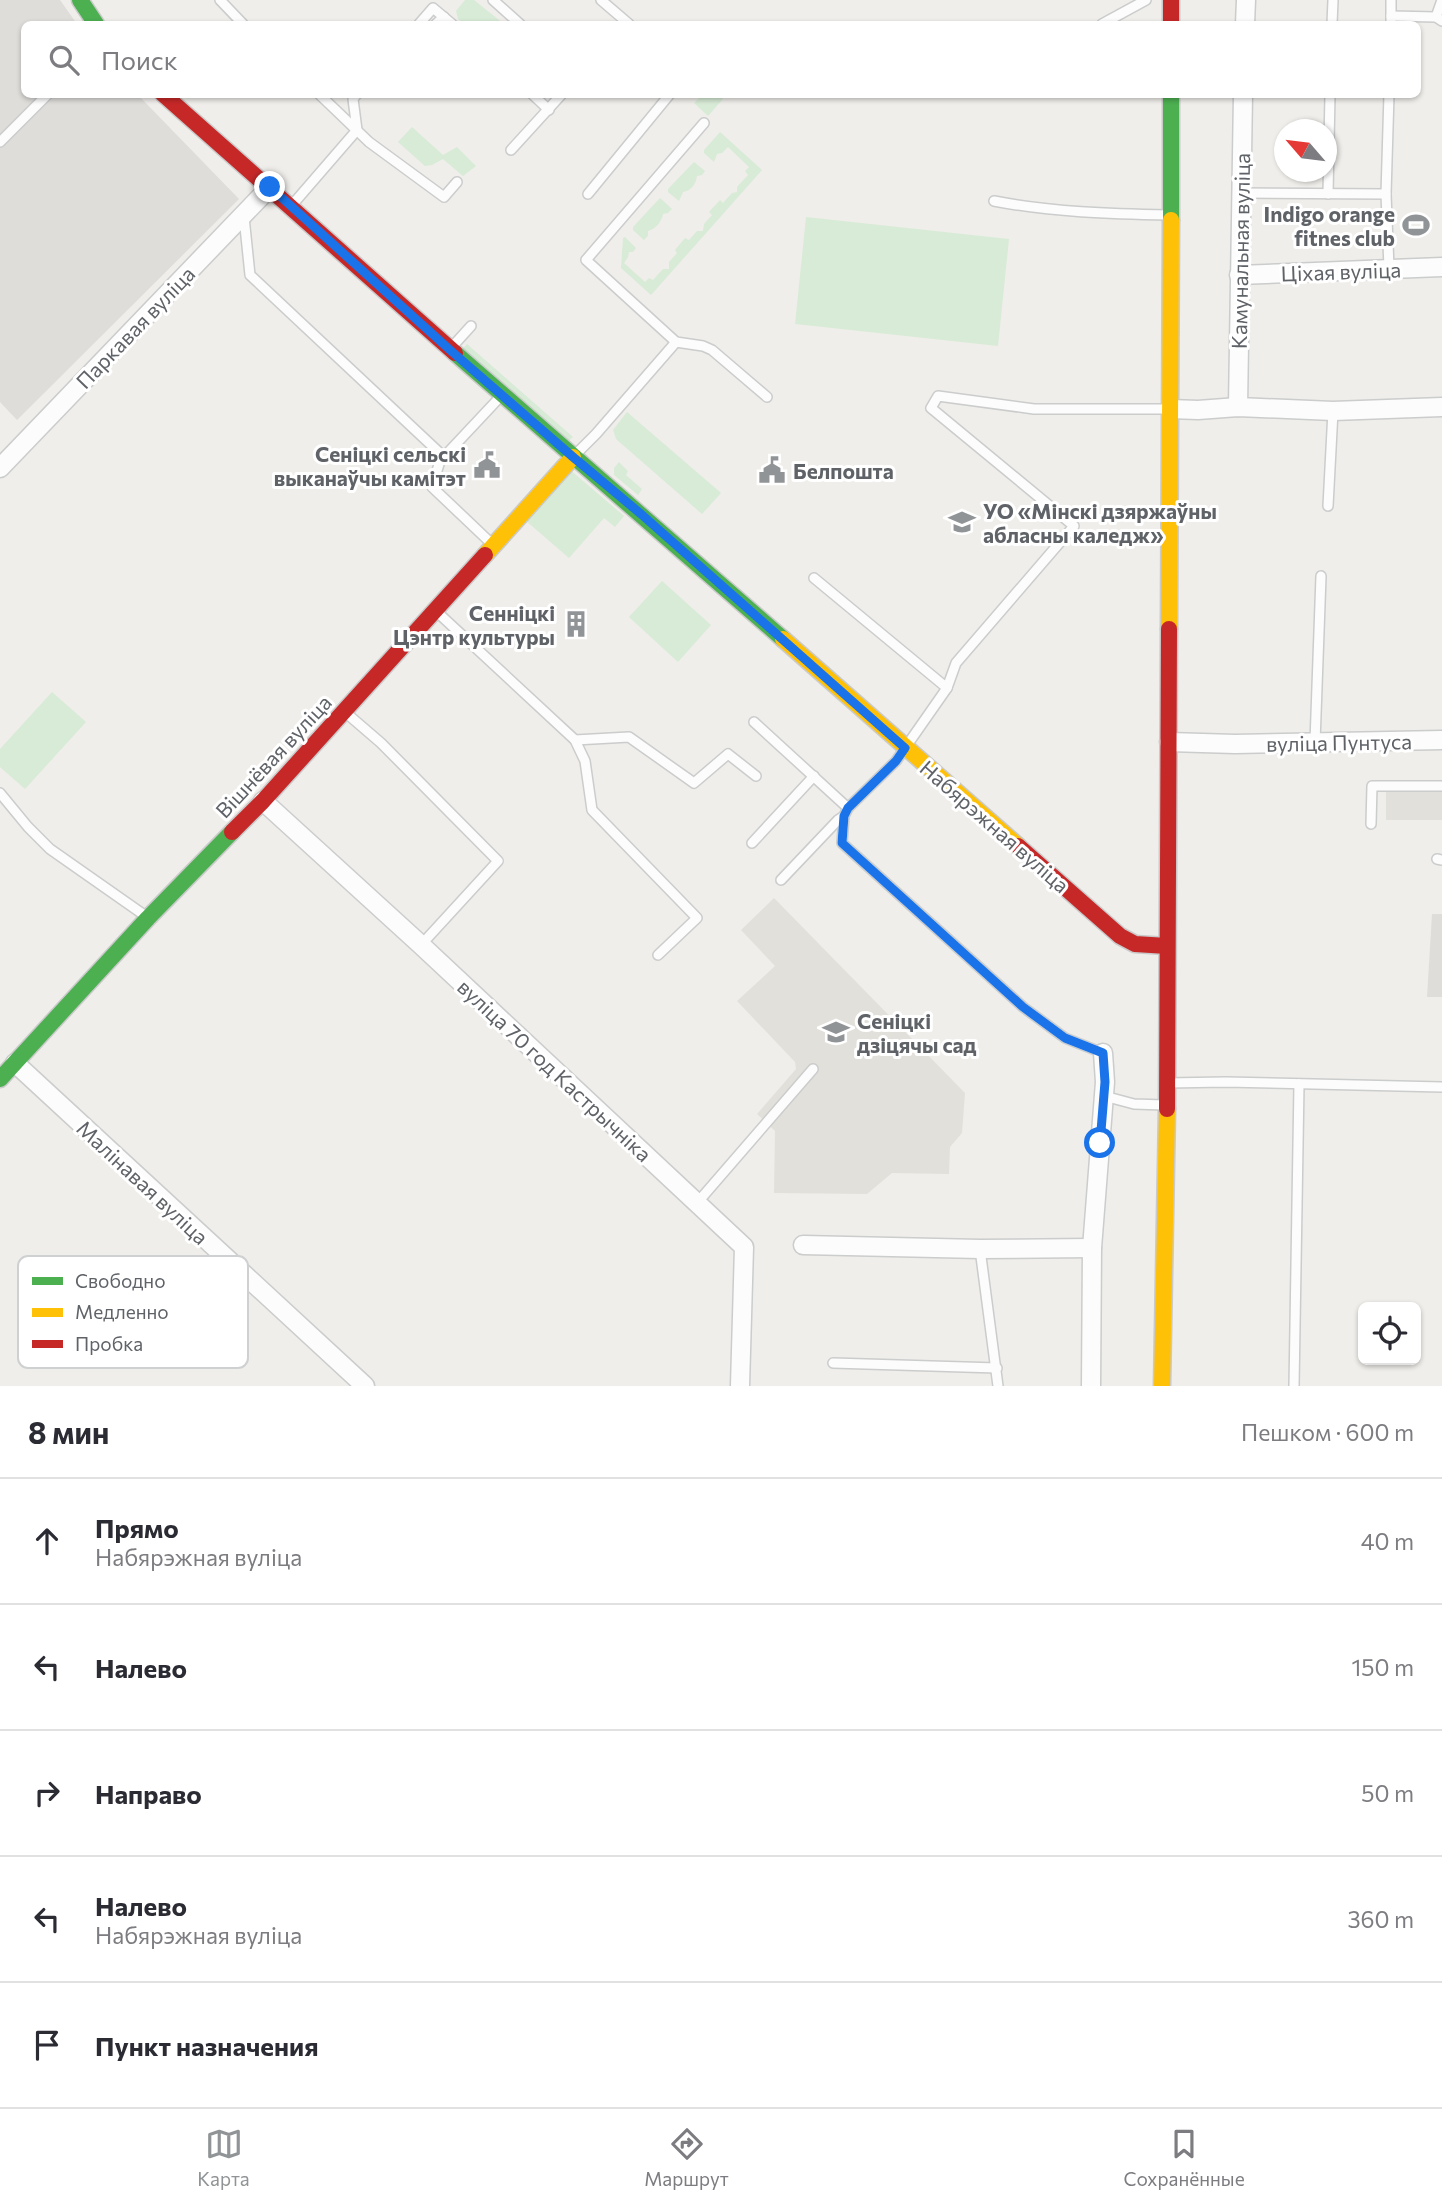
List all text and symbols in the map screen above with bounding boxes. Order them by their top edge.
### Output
search box [21,21,1421,98]
icon: search [45,41,83,79]
text: Поиск [101,44,178,75]
north arrow [1274,119,1337,182]
street label: Камунальная вуліца [1226,153,1254,349]
route end [254,171,285,202]
place label: Indigo orange fitnes club [1264,201,1395,250]
sports icon: Indigo orange fitnes club [1401,210,1431,240]
street label: Ціхая вуліца [1280,256,1402,286]
street label: Паркавая вуліца [70,261,200,393]
place label: Сеніцкі сельскі выканаўчы камітэт [274,441,466,490]
public building icon: Сеніцкі сельскі выканаўчы камітэт [472,450,502,480]
public building icon: Белпошта [757,455,787,485]
place label: Белпошта [793,458,894,483]
place label: УО «Мінскі дзяржаўны абласны каледж» [983,498,1217,547]
school or university icon: УО «Мінскі дзяржаўны абласны каледж» [947,507,977,537]
place label: Сенніцкі Цэнтр культуры [393,600,555,649]
building icon: Сенніцкі Цэнтр культуры [561,609,591,639]
street label: Вішнёвая вуліца [210,690,336,822]
street label: вуліца Пунтуса [1266,728,1412,756]
street label: Набярэжная вуліца [915,755,1075,897]
street label: вуліца 70 год Кастрычніка [453,974,657,1166]
place label: Сеніцкі дзіцячы сад [857,1008,977,1057]
school or university icon: Сеніцкі дзіцячы сад [821,1017,851,1047]
street label: Малінавая вуліца [72,1115,214,1249]
route start [1084,1127,1115,1158]
legend [18,1256,248,1368]
text: Свободно [75,1269,165,1292]
text: Медленно [75,1300,169,1323]
map controls [1358,1302,1421,1365]
button: locate [1358,1302,1421,1365]
text: Пробка [75,1332,143,1355]
text: 8 мин [28,1413,109,1450]
text: Пешком · 600 m [1241,1418,1414,1446]
text: Прямо [95,1512,179,1543]
icon: ahead [28,1522,66,1560]
text: 40 m [1361,1527,1414,1555]
text: Набярэжная вуліца [95,1543,302,1571]
icon: left [28,1648,66,1686]
text: Налево [95,1652,187,1683]
text: 150 m [1351,1653,1414,1681]
icon: right [28,1774,66,1812]
text: Направо [95,1778,202,1809]
text: 50 m [1361,1779,1414,1807]
text: Налево [95,1890,187,1921]
icon: left [28,1900,66,1938]
text: 360 m [1347,1905,1414,1933]
text: Набярэжная вуліца [95,1921,302,1949]
icon: arrive [28,2026,66,2064]
text: Пункт назначения [95,2030,319,2061]
tab: Карта [197,2125,250,2190]
tab: Маршрут [644,2125,729,2190]
tab: Сохранённые [1123,2125,1245,2190]

